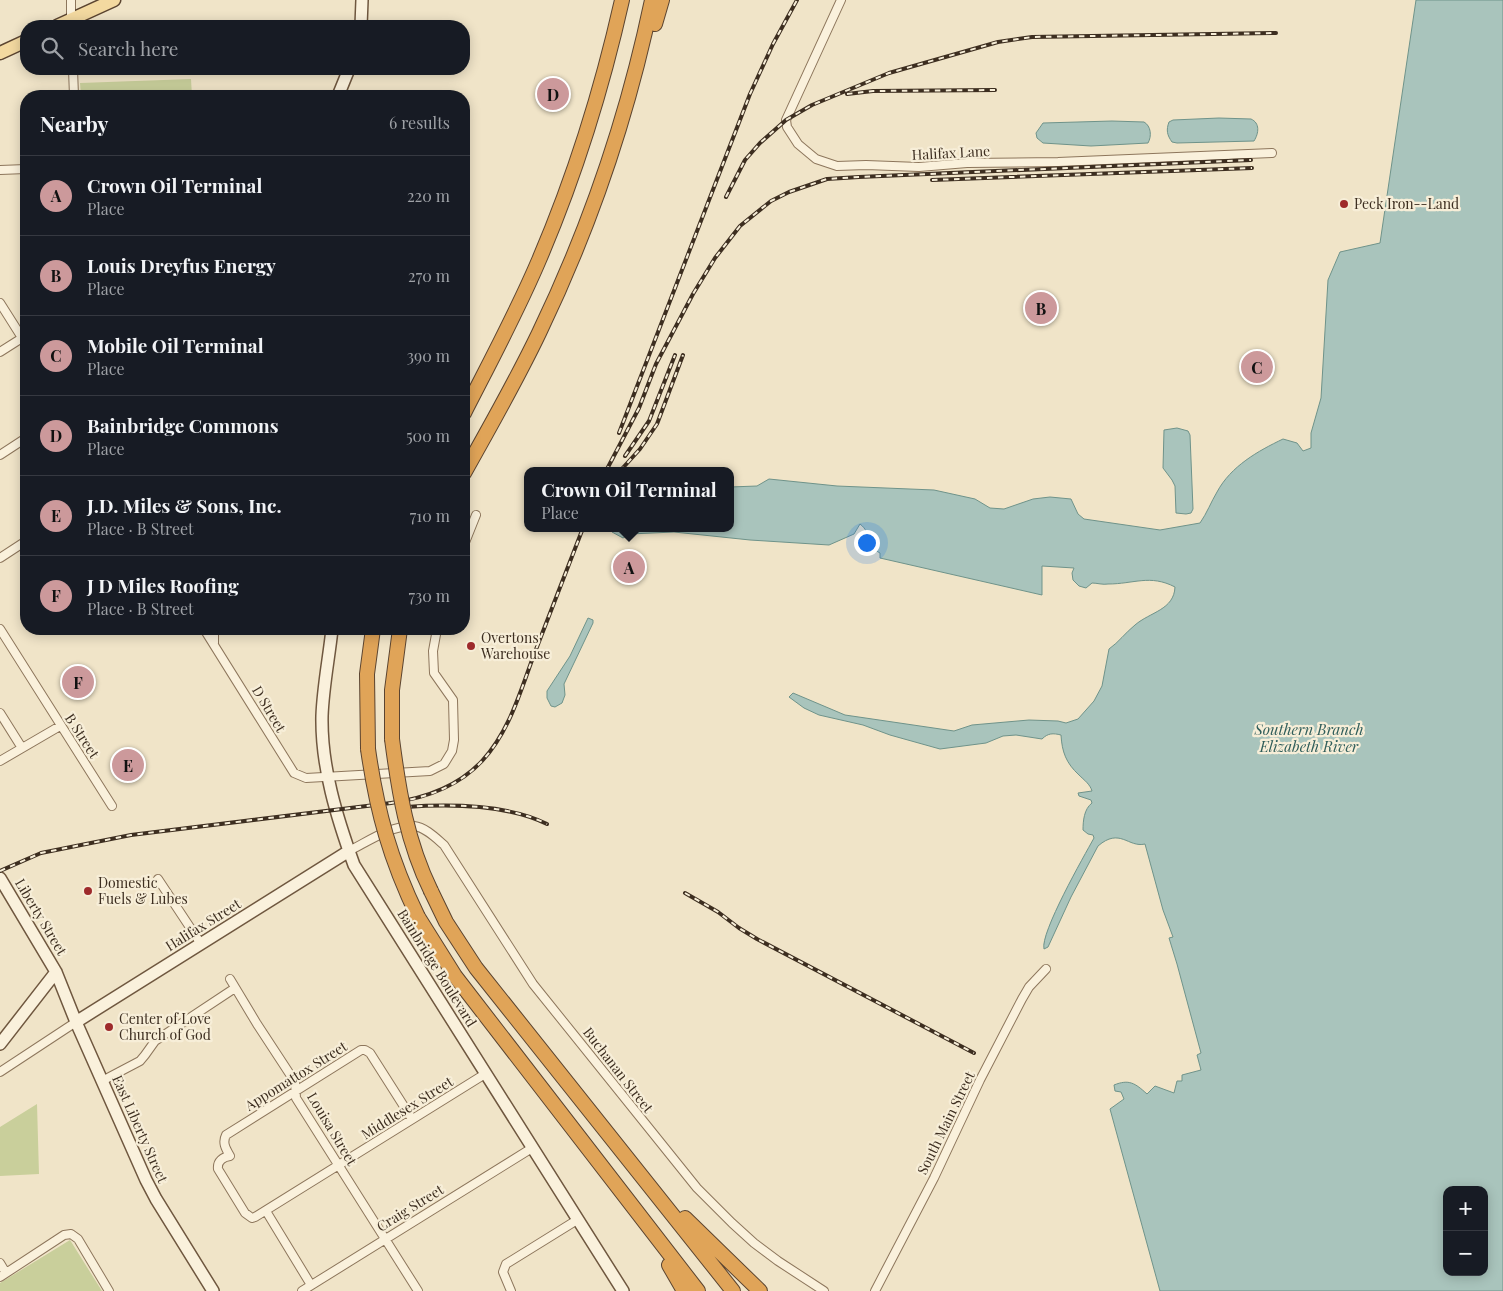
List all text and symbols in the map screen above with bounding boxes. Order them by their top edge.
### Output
search box [20,20,470,75]
icon: search [38,34,66,62]
text: Search here [78,35,178,61]
pin: D [537,75,569,113]
text: Nearby [40,109,109,137]
text: 6 results [389,112,450,133]
street label: Halifax Lane [911,141,991,164]
text: Crown Oil Terminal [87,172,262,198]
text: A [51,185,61,206]
text: 220 m [407,185,450,206]
place label: Peck Iron--Land [1354,194,1459,213]
text: Place [87,198,125,219]
marker: Peck Iron--Land [1338,198,1350,210]
text: Louis Dreyfus Energy [87,252,276,278]
text: B [51,265,61,286]
text: 270 m [408,265,450,286]
text: Place [87,278,125,299]
pin: B [1025,289,1057,327]
text: Mobile Oil Terminal [87,332,264,358]
text: C [50,345,62,366]
text: 390 m [407,345,450,366]
pin: C [1241,348,1273,386]
text: Place [87,358,125,379]
text: Bainbridge Commons [87,412,279,438]
text: D [50,425,62,446]
text: 500 m [406,425,450,446]
text: Place [87,438,125,459]
popup [524,467,734,532]
text: Crown Oil Terminal [541,476,717,502]
text: J.D. Miles & Sons, Inc. [87,492,282,518]
text: Place [541,502,579,523]
text: E [51,505,61,526]
text: 710 m [410,505,450,526]
text: Place · B Street [87,518,194,539]
your location [854,530,880,556]
pin: A [613,548,645,586]
text: J D Miles Roofing [87,572,239,598]
text: F [51,585,61,606]
text: 730 m [408,585,450,606]
text: Place · B Street [87,598,194,619]
place label: Overtons Warehouse [480,628,550,663]
marker: Overtons Warehouse [465,640,477,652]
pin: F [62,663,94,701]
street label: D Street [248,682,291,736]
street label: B Street [61,710,105,763]
water label: Southern Branch Elizabeth River [1253,719,1364,756]
pin: E [112,746,144,784]
place label: Domestic Fuels & Lubes [98,873,188,908]
street label: Liberty Street [11,875,72,959]
marker: Domestic Fuels & Lubes [82,885,94,897]
street label: Halifax Street [161,893,245,955]
street label: Bainbridge Boulevard [393,905,481,1030]
place label: Center of Love Church of God [119,1009,211,1044]
marker: Center of Love Church of God [103,1021,115,1033]
street label: Buchanan Street [579,1023,658,1117]
street label: Appomattox Street [240,1036,351,1115]
street label: South Main Street [912,1067,979,1178]
street label: Middlesex Street [357,1071,457,1143]
street label: East Liberty Street [108,1072,173,1187]
street label: Louisa Street [303,1089,362,1170]
street label: Craig Street [373,1179,448,1236]
map controls [1443,1186,1488,1276]
button: + [1443,1186,1488,1231]
button: − [1443,1231,1488,1276]

